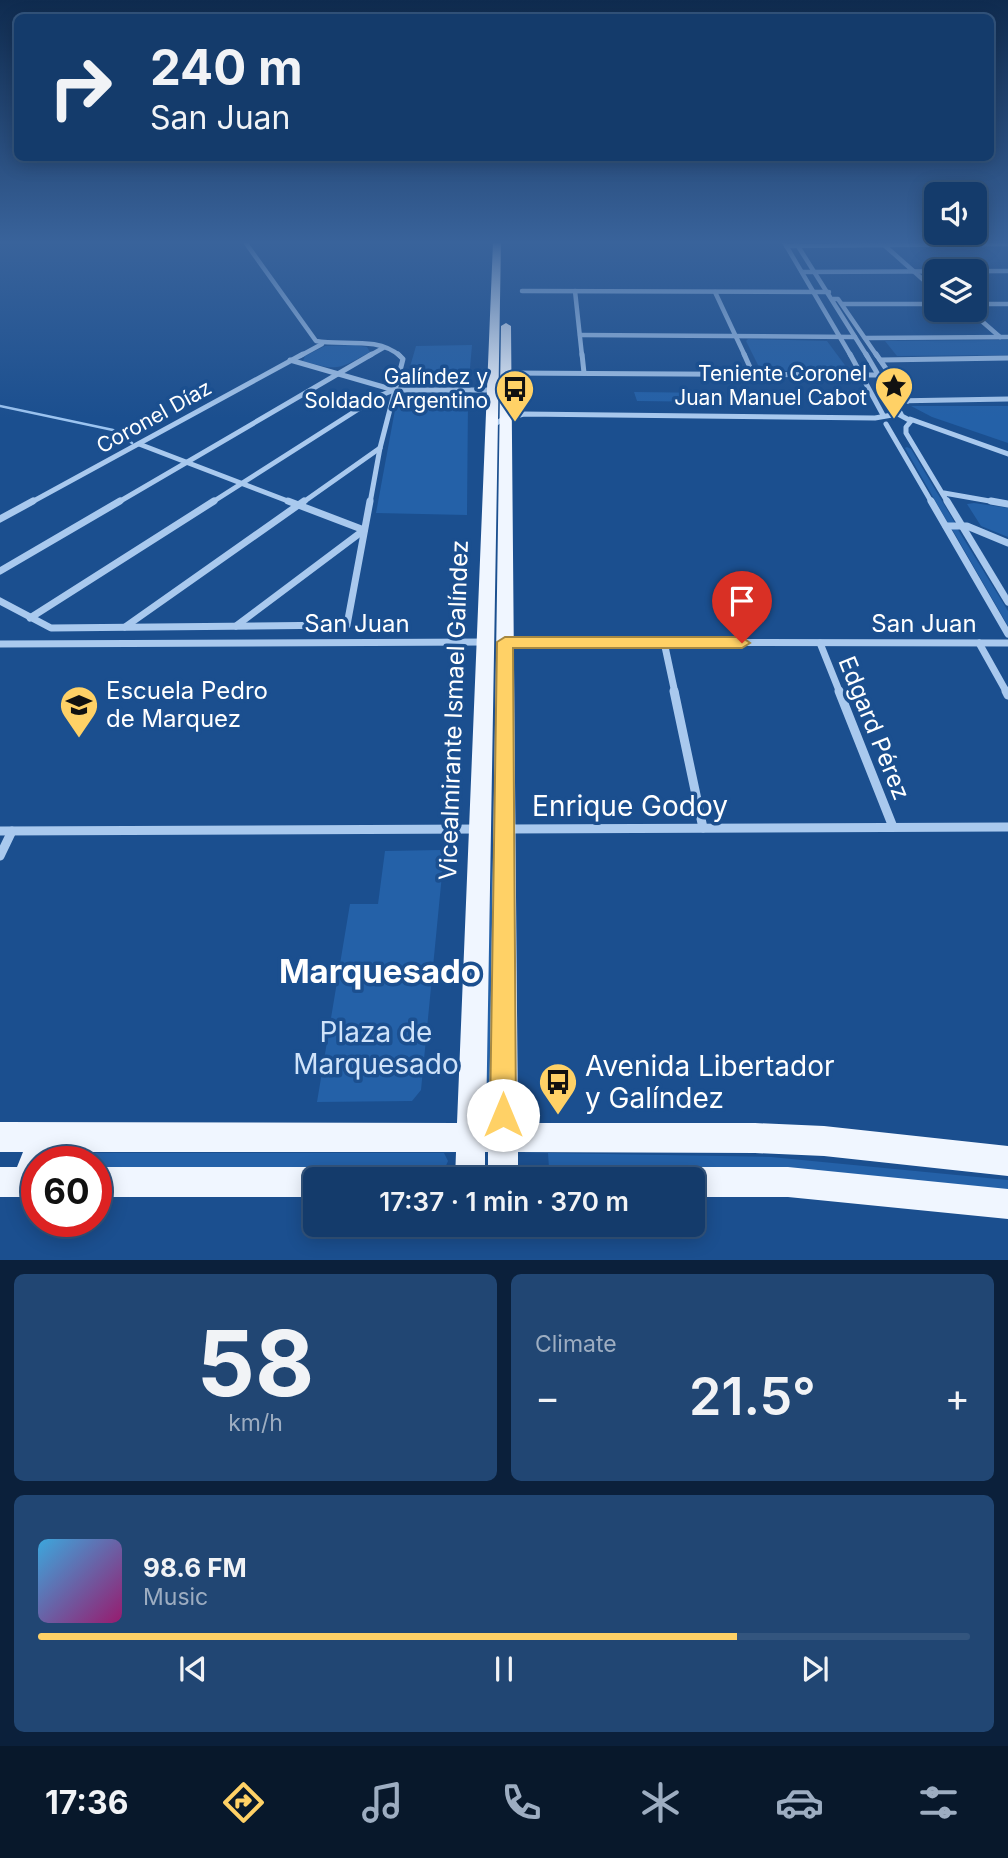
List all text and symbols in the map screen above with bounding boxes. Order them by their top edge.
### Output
text: 240 m [150,38,303,97]
icon: right [35,42,126,133]
text: San Juan [150,98,290,137]
map controls [924,182,987,322]
button: sound [924,182,987,245]
button: layers [924,259,987,322]
place label: Teniente Coronel Juan Manuel Cabot [674,361,867,410]
place label: Galíndez y Soldado Argentino [304,364,488,413]
place icon: Teniente Coronel Juan Manuel Cabot [873,365,915,420]
bus stop icon: Galíndez y Soldado Argentino [494,368,536,423]
street label: Coronel Díaz [92,375,216,458]
street label: Vicealmirante Ismael Galíndez [433,539,474,881]
pin [712,571,772,643]
icon: arrive [723,582,761,620]
street label: San Juan [304,609,410,638]
street label: San Juan [871,609,977,638]
street label: Edgard Pérez [833,652,916,804]
place label: Escuela Pedro de Marquez [106,676,268,733]
school or university icon: Escuela Pedro de Marquez [58,684,100,739]
street label: Enrique Godoy [532,789,728,823]
district label: Marquesado [279,951,481,991]
park label: Plaza de Marquesado [293,1015,459,1081]
place label: Avenida Libertador y Galíndez [585,1049,835,1115]
bus stop icon: Avenida Libertador y Galíndez [537,1061,579,1116]
position arrow [466,1078,540,1152]
speed limit sign: 60 [21,1146,112,1237]
text: 17:37 · 1 min · 370 m [379,1186,629,1217]
text: 58 [197,1308,314,1418]
text: Climate [535,1330,617,1358]
text: 21.5° [689,1365,816,1428]
text: − [535,1374,560,1420]
text: + [945,1374,970,1420]
text: km/h [228,1409,283,1437]
text: 98.6 FM [143,1552,247,1583]
text: Music [143,1583,208,1611]
icon: previous [174,1650,212,1688]
icon: pause [485,1650,523,1688]
icon: next [796,1650,834,1688]
icon: directions [219,1778,268,1827]
icon: music [358,1778,407,1827]
icon: phone [497,1778,546,1827]
icon: climate [636,1778,685,1827]
icon: car [775,1778,824,1827]
icon: filters [914,1778,963,1827]
text: 17:36 [45,1783,128,1822]

